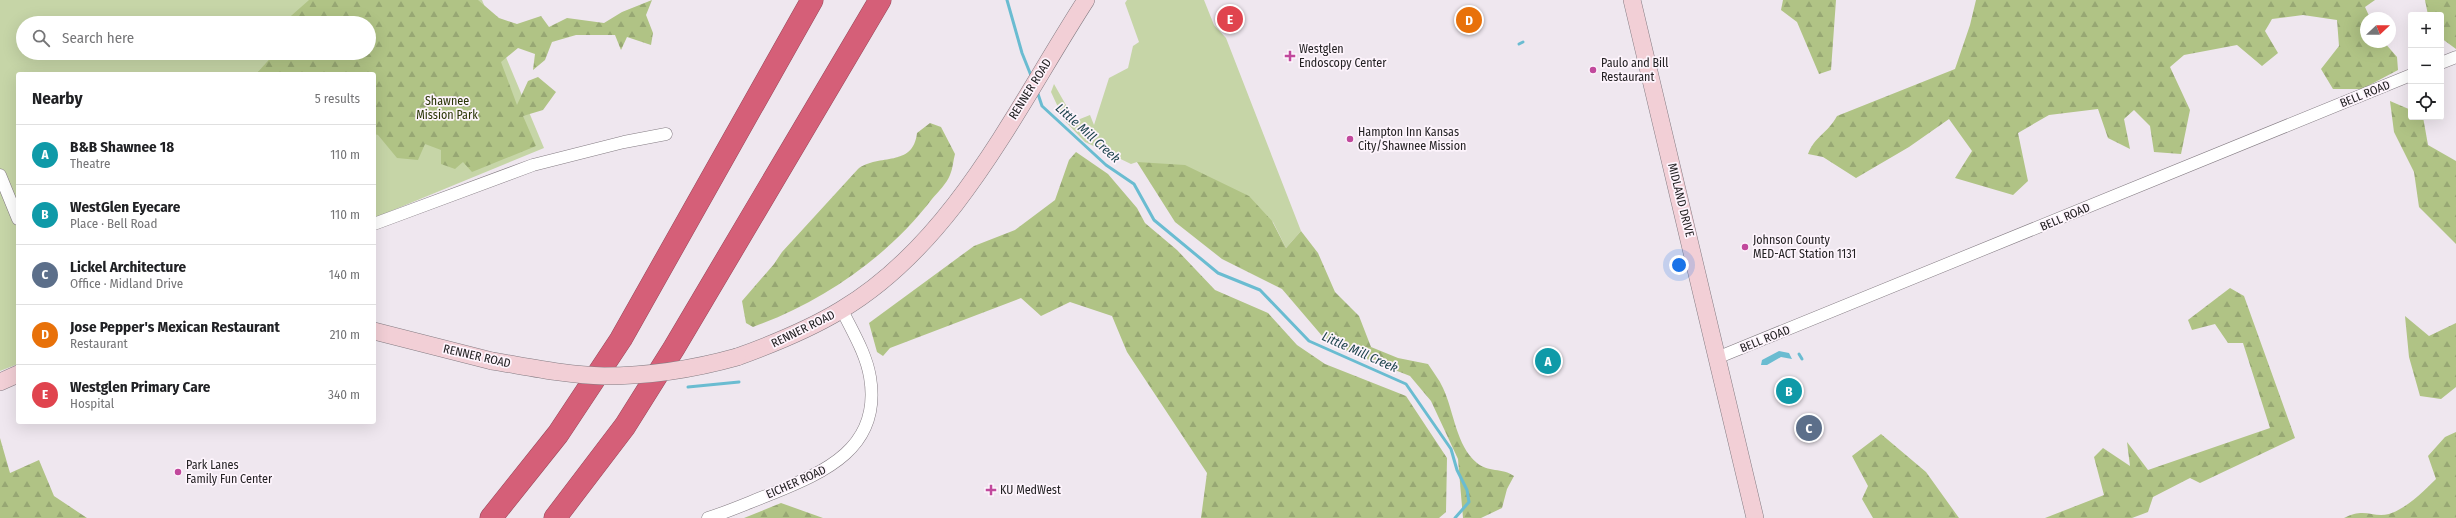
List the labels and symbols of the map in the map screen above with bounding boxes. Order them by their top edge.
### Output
pin: E [1217,4,1243,34]
pin: D [1456,5,1482,35]
north arrow [2360,12,2396,48]
place label: Westglen Endoscopy Center [1299,42,1387,70]
marker: Westglen Endoscopy Center [1284,50,1296,62]
street label: RENNER ROAD [1006,56,1054,122]
place label: Paulo and Bill Restaurant [1601,56,1668,84]
marker: Paulo and Bill Restaurant [1588,65,1598,75]
street label: BELL ROAD [2338,78,2392,110]
park label: Shawnee Mission Park [416,94,478,122]
water label: Little Mill Creek [1053,100,1124,166]
place label: Hampton Inn Kansas City/Shawnee Mission [1358,125,1466,153]
marker: Hampton Inn Kansas City/Shawnee Mission [1345,134,1355,144]
street label: MIDLAND DRIVE [1665,162,1697,239]
street label: BELL ROAD [2038,200,2092,234]
place label: Johnson County MED-ACT Station 1131 [1753,233,1856,261]
marker: Johnson County MED-ACT Station 1131 [1740,242,1750,252]
your location [1669,255,1689,275]
street label: RENNER ROAD [769,308,837,350]
street label: BELL ROAD [1738,323,1792,355]
water label: Little Mill Creek [1320,329,1401,376]
street label: RENNER ROAD [442,341,512,371]
pin: A [1535,346,1561,376]
pin: B [1776,376,1802,406]
pin: C [1796,413,1822,443]
place label: Park Lanes Family Fun Center [186,458,273,486]
street label: EICHER ROAD [764,463,828,501]
marker: Park Lanes Family Fun Center [173,467,183,477]
place label: KU MedWest [1000,483,1061,497]
marker: KU MedWest [985,484,997,496]

